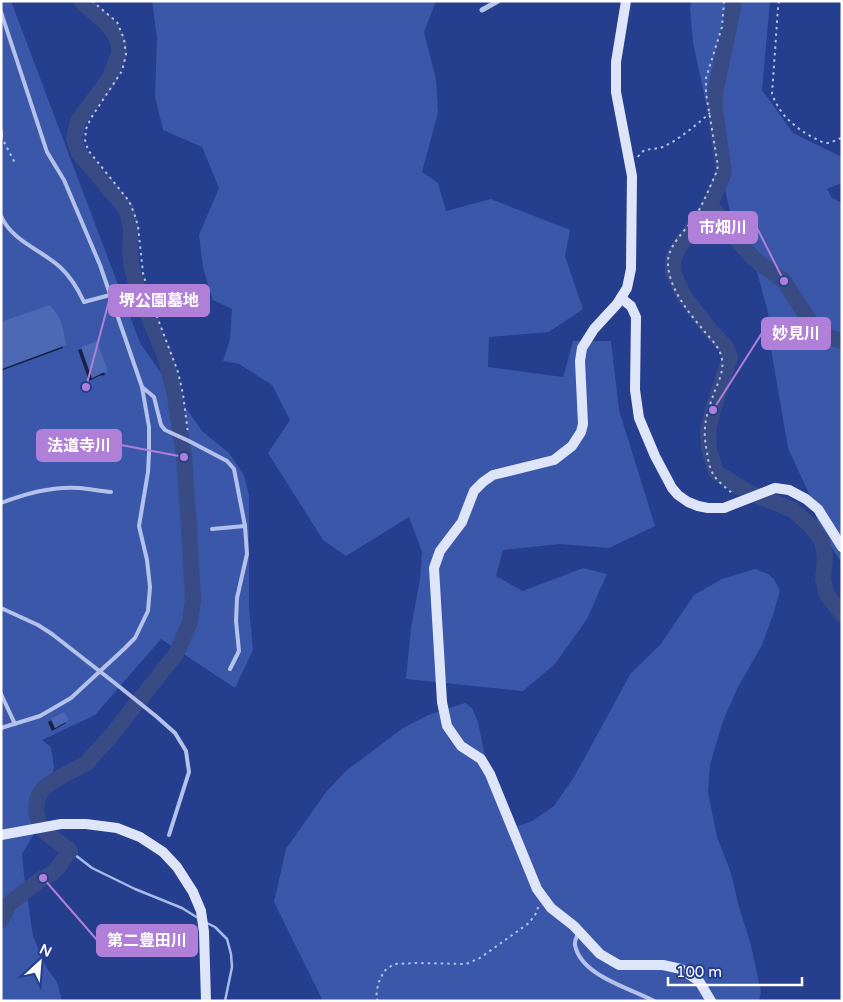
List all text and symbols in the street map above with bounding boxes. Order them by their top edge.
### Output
callout: 市畑川 [689,212,757,243]
text: 市畑川 [699,218,747,238]
callout: 堺公園墓地 [109,285,209,316]
text: 堺公園墓地 [119,291,199,311]
callout: 妙見川 [762,318,830,349]
text: 妙見川 [772,324,820,344]
callout: 法道寺川 [37,430,121,461]
text: 法道寺川 [47,436,111,456]
callout: 第二豊田川 [97,925,197,956]
text: 第二豊田川 [107,931,187,951]
north arrow [15,937,65,987]
text: N [37,941,54,961]
scale bar [668,954,802,986]
text: 100 m [676,963,722,981]

